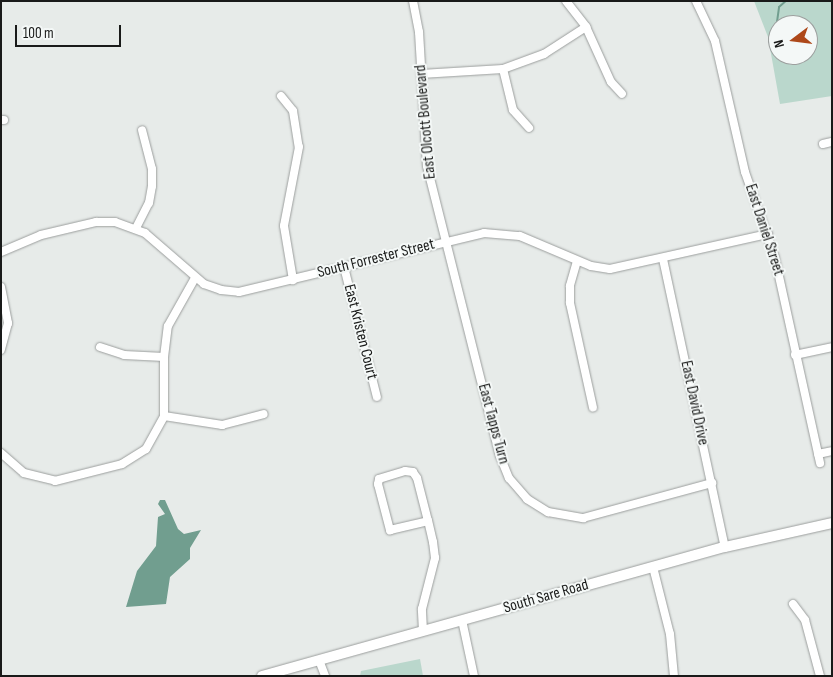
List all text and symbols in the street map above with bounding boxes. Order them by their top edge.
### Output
scale bar [18,15,124,47]
north arrow [768,15,818,65]
text: 100 m [23,24,54,43]
text: N [770,38,788,50]
street label: East Olcott Boulevard [411,64,441,180]
street label: East Daniel Street [740,182,788,278]
street label: South Forrester Street [315,235,437,283]
street label: East Kristen Court [339,282,381,382]
street label: East David Drive [676,359,712,447]
street label: East Tapps Turn [473,382,513,466]
street label: South Sare Road [501,576,591,618]

